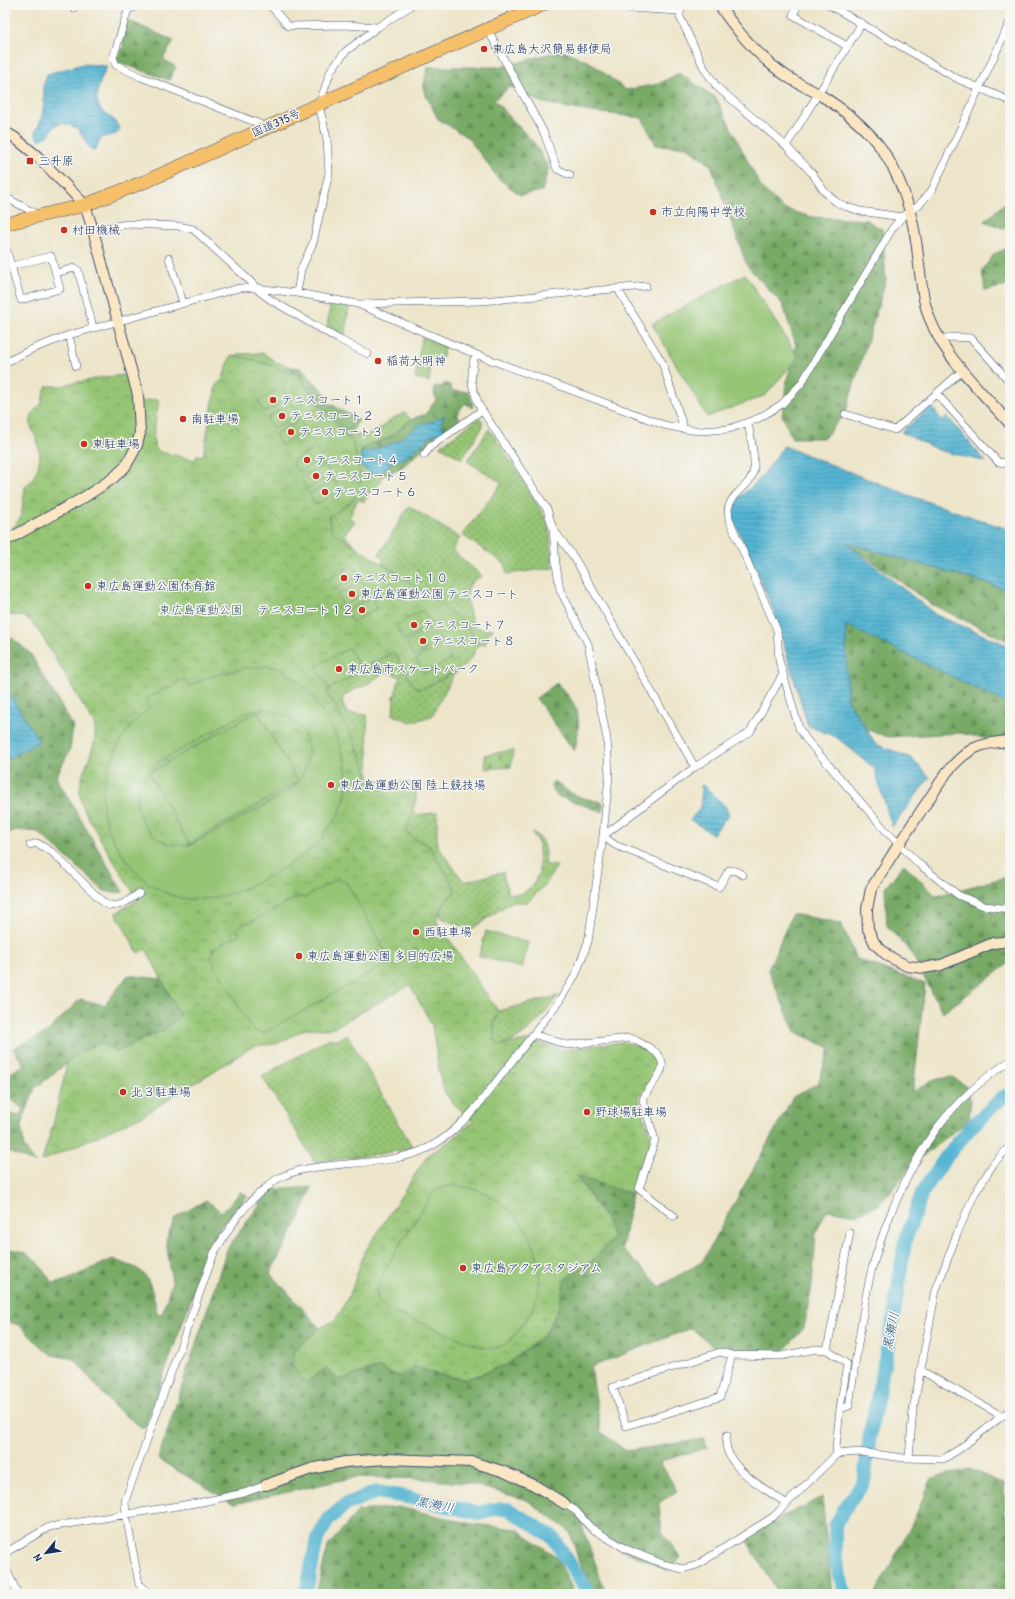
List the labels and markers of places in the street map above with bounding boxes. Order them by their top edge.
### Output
place label: 東広島大沢簡易郵便局 [492,40,612,57]
marker: 東広島大沢簡易郵便局 [479,44,489,54]
place label: 三升原 [38,152,74,169]
marker: 三升原 [25,156,35,166]
place label: 市立向陽中学校 [661,203,745,220]
marker: 市立向陽中学校 [648,207,658,217]
place label: 村田機械 [72,221,120,238]
marker: 村田機械 [59,225,69,235]
place label: 稲荷大明神 [386,352,446,369]
marker: 稲荷大明神 [373,356,383,366]
place label: テニスコート１ [281,391,365,408]
marker: テニスコート１ [268,395,278,405]
place label: テニスコート２ [290,407,374,424]
place label: 南駐車場 [191,410,239,427]
marker: テニスコート２ [277,411,287,421]
marker: 南駐車場 [178,414,188,424]
place label: テニスコート３ [299,423,383,440]
marker: テニスコート３ [286,427,296,437]
place label: 東駐車場 [92,435,140,452]
marker: 東駐車場 [79,439,89,449]
place label: テニスコート４ [315,451,399,468]
marker: テニスコート４ [302,455,312,465]
place label: テニスコート５ [324,467,408,484]
marker: テニスコート５ [311,471,321,481]
place label: テニスコート６ [333,483,417,500]
marker: テニスコート６ [320,487,330,497]
place label: テニスコート１０ [352,569,448,586]
marker: テニスコート１０ [339,573,349,583]
place label: 東広島運動公園体育館 [96,577,216,594]
marker: 東広島運動公園体育館 [83,581,93,591]
place label: 東広島運動公園 テニスコート [360,585,519,602]
marker: 東広島運動公園 テニスコート [347,589,357,599]
place label: テニスコート１２ [258,601,354,618]
marker: テニスコート１２ [357,605,367,615]
place label: テニスコート７ [422,616,506,633]
marker: テニスコート７ [409,620,419,630]
place label: テニスコート８ [431,632,515,649]
marker: テニスコート８ [418,636,428,646]
place label: 東広島市スケートパーク [347,660,479,677]
marker: 東広島市スケートパーク [334,664,344,674]
place label: 東広島運動公園 陸上競技場 [339,776,486,793]
marker: 東広島運動公園 陸上競技場 [326,780,336,790]
place label: 西駐車場 [424,923,472,940]
marker: 西駐車場 [411,927,421,937]
place label: 東広島運動公園 多目的広場 [307,947,454,964]
marker: 東広島運動公園 多目的広場 [294,951,304,961]
place label: 北３駐車場 [131,1083,191,1100]
marker: 北３駐車場 [118,1087,128,1097]
place label: 野球場駐車場 [595,1103,667,1120]
marker: 野球場駐車場 [582,1107,592,1117]
place label: 東広島アクアスタジアム [471,1259,602,1276]
marker: 東広島アクアスタジアム [458,1263,468,1273]

